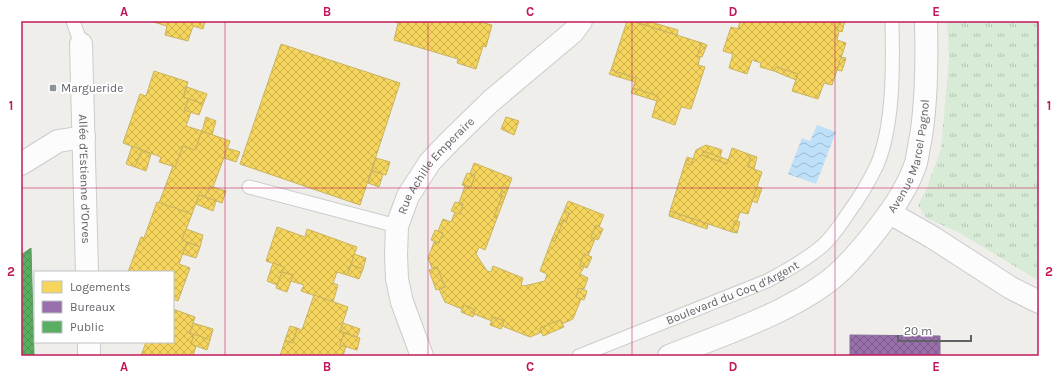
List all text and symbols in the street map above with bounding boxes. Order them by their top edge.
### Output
text: A [120,4,128,19]
text: B [323,4,331,19]
text: C [526,4,534,19]
text: D [729,4,738,19]
text: E [932,4,940,19]
place label: Margueride [61,81,123,95]
marker: Margueride [48,83,58,93]
text: 1 [9,98,13,113]
text: 1 [1047,98,1051,113]
street label: Avenue Marcel Pagnol [885,99,932,215]
street label: Allée d’Estienne d’Orves [76,114,93,244]
street label: Rue Achille Emperaire [395,114,477,216]
street label: Boulevard du Coq d'Argent [664,257,802,328]
text: 2 [7,264,15,279]
text: 2 [1045,264,1053,279]
legend [34,271,174,343]
text: Logements [70,280,131,294]
text: Bureaux [70,300,115,314]
scale bar [898,317,971,343]
text: Public [70,320,104,334]
text: 20 m [904,324,932,338]
text: A [120,359,128,374]
text: B [323,359,331,374]
text: C [526,359,534,374]
text: D [729,359,738,374]
text: E [932,359,940,374]

